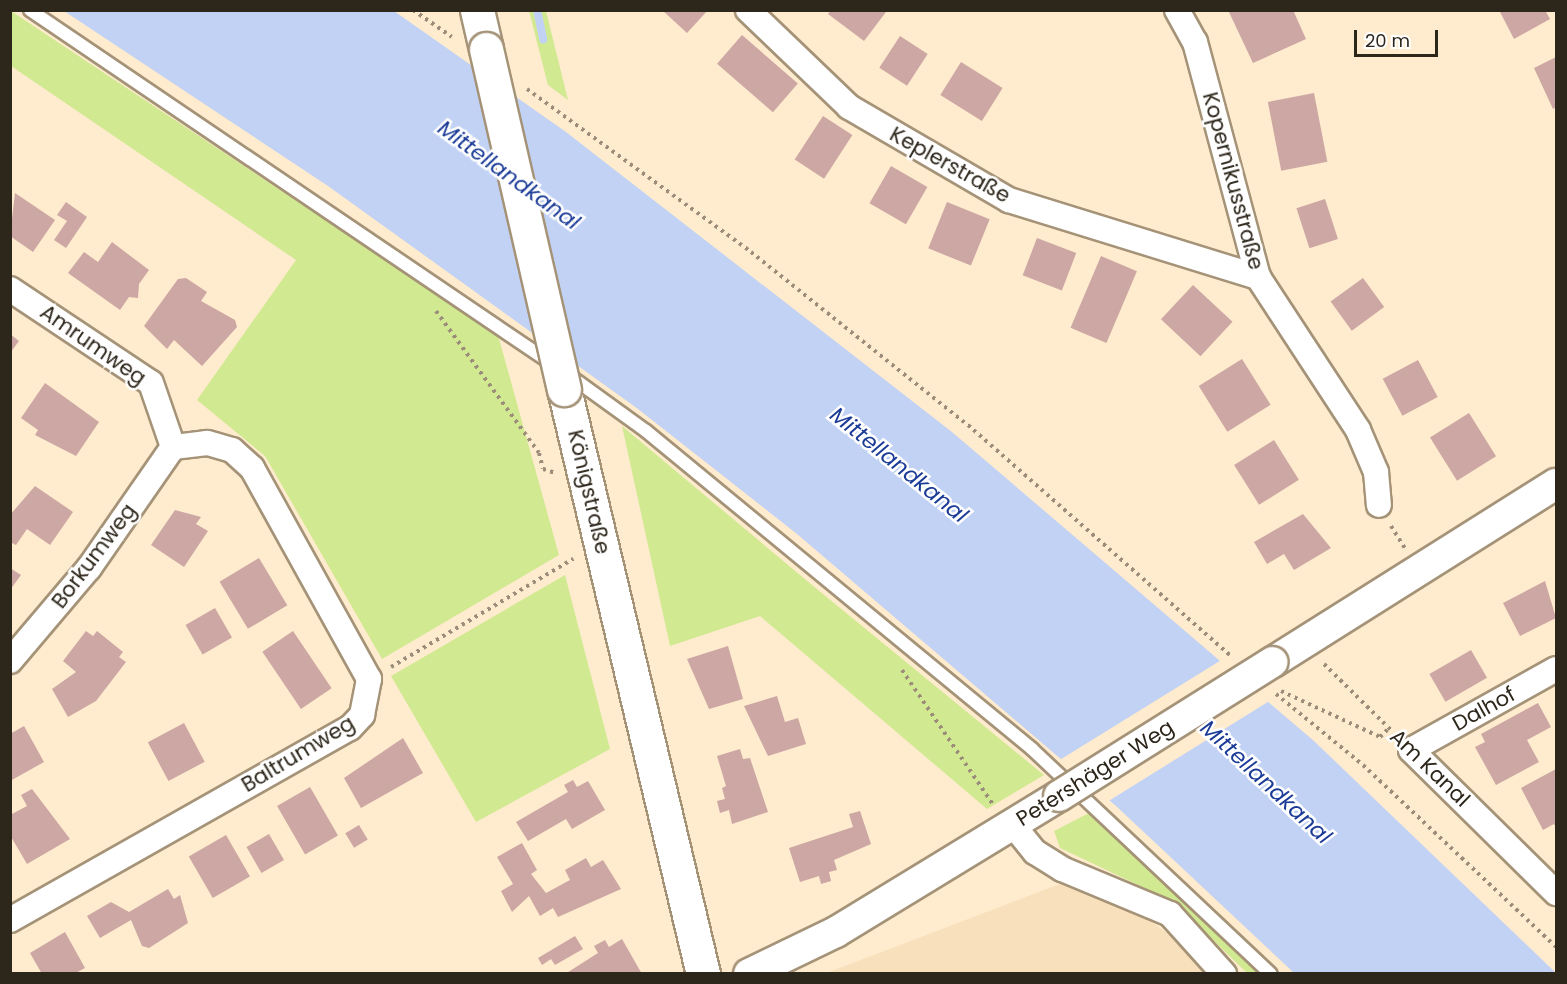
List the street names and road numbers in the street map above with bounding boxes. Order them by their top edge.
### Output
street label: Kopernikusstraße [1197,89,1269,273]
street label: Keplerstraße [885,122,1015,208]
street label: Amrumweg [35,299,151,391]
street label: Königstraße [562,427,616,557]
street label: Borkumweg [46,499,142,613]
street label: Dalhof [1448,681,1520,737]
street label: Baltrumweg [237,710,359,798]
street label: Petershäger Weg [1012,714,1178,832]
street label: Am Kanal [1385,724,1475,812]

